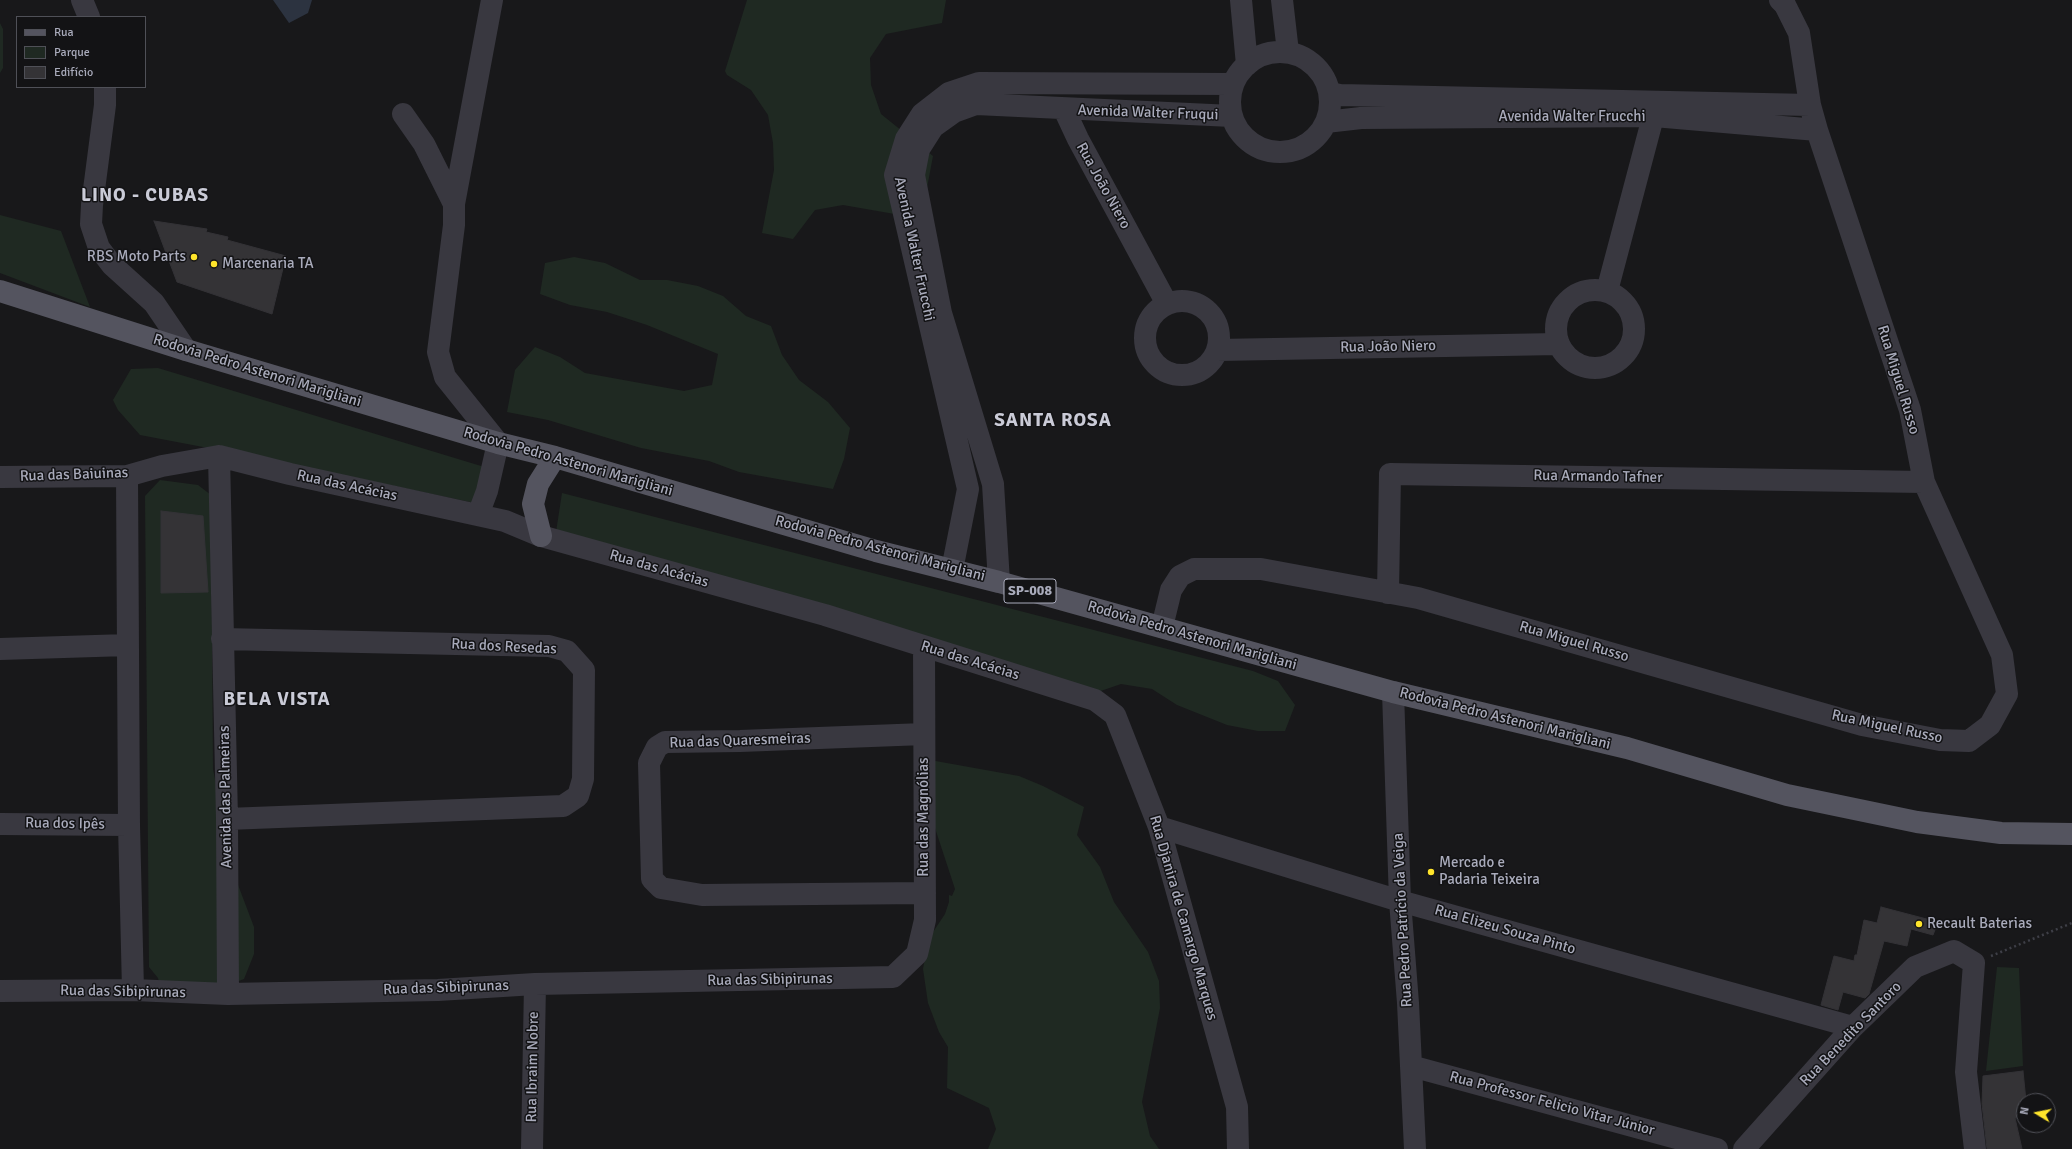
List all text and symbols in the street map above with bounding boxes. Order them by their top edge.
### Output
legend [16,16,146,88]
text: Rua [54,25,74,40]
text: Parque [54,45,90,60]
text: Edifício [54,65,93,80]
street label: Avenida Walter Fruqui [1077,102,1219,124]
street label: Avenida Walter Frucchi [1498,108,1646,126]
street label: Rua João Niero [1072,140,1134,232]
street label: Avenida Walter Frucchi [890,175,938,323]
district label: LINO - CUBAS [81,185,209,207]
place label: RBS Moto Parts [87,248,186,266]
marker: RBS Moto Parts [189,252,199,262]
place label: Marcenaria TA [222,255,314,273]
marker: Marcenaria TA [209,259,219,269]
street label: Rua Miguel Russo [1873,323,1923,437]
street label: Rodovia Pedro Astenori Marigliani [151,331,363,411]
street label: Rua João Niero [1340,337,1436,357]
district label: SANTA ROSA [994,410,1112,432]
street label: Rodovia Pedro Astenori Marigliani [461,423,675,501]
street label: Rua das Baiuinas [19,464,129,486]
street label: Rua das Acácias [295,467,399,505]
street label: Rua Armando Tafner [1533,467,1663,487]
street label: Rodovia Pedro Astenori Marigliani [773,512,987,586]
street label: Rua das Acácias [607,546,711,592]
road number: SP-008 [1004,579,1056,603]
street label: Rodovia Pedro Astenori Marigliani [1085,597,1299,675]
street label: Rua Miguel Russo [1517,618,1631,666]
street label: Rua dos Resedas [451,635,557,659]
street label: Rua das Acácias [918,637,1022,685]
street label: Rodovia Pedro Astenori Marigliani [1398,684,1612,754]
district label: BELA VISTA [223,689,331,711]
street label: Rua Miguel Russo [1830,706,1944,748]
street label: Avenida das Palmeiras [216,725,236,869]
street label: Rua das Quaresmeiras [669,730,811,752]
street label: Rua das Magnólias [915,757,933,877]
street label: Rua Djanira de Camargo Marques [1145,813,1221,1023]
street label: Rua dos Ipês [25,814,105,834]
street label: Rua Pedro Patrício da Veiga [1389,832,1417,1008]
place label: Mercado e Padaria Teixeira [1439,854,1540,889]
marker: Mercado e Padaria Teixeira [1426,867,1436,877]
street label: Rua Elizeu Souza Pinto [1432,901,1578,959]
place label: Recault Baterias [1927,915,2032,933]
marker: Recault Baterias [1914,919,1924,929]
street label: Rua das Sibipirunas [707,970,833,990]
street label: Rua das Sibipirunas [383,977,509,999]
street label: Rua Benedito Santoro [1797,978,1905,1090]
street label: Rua das Sibipirunas [60,982,186,1002]
street label: Rua Ibraim Nobre [523,1011,543,1123]
street label: Rua Professor Felicio Vitar Júnior [1447,1068,1657,1140]
north arrow [2016,1093,2056,1133]
text: N [2018,1106,2032,1116]

